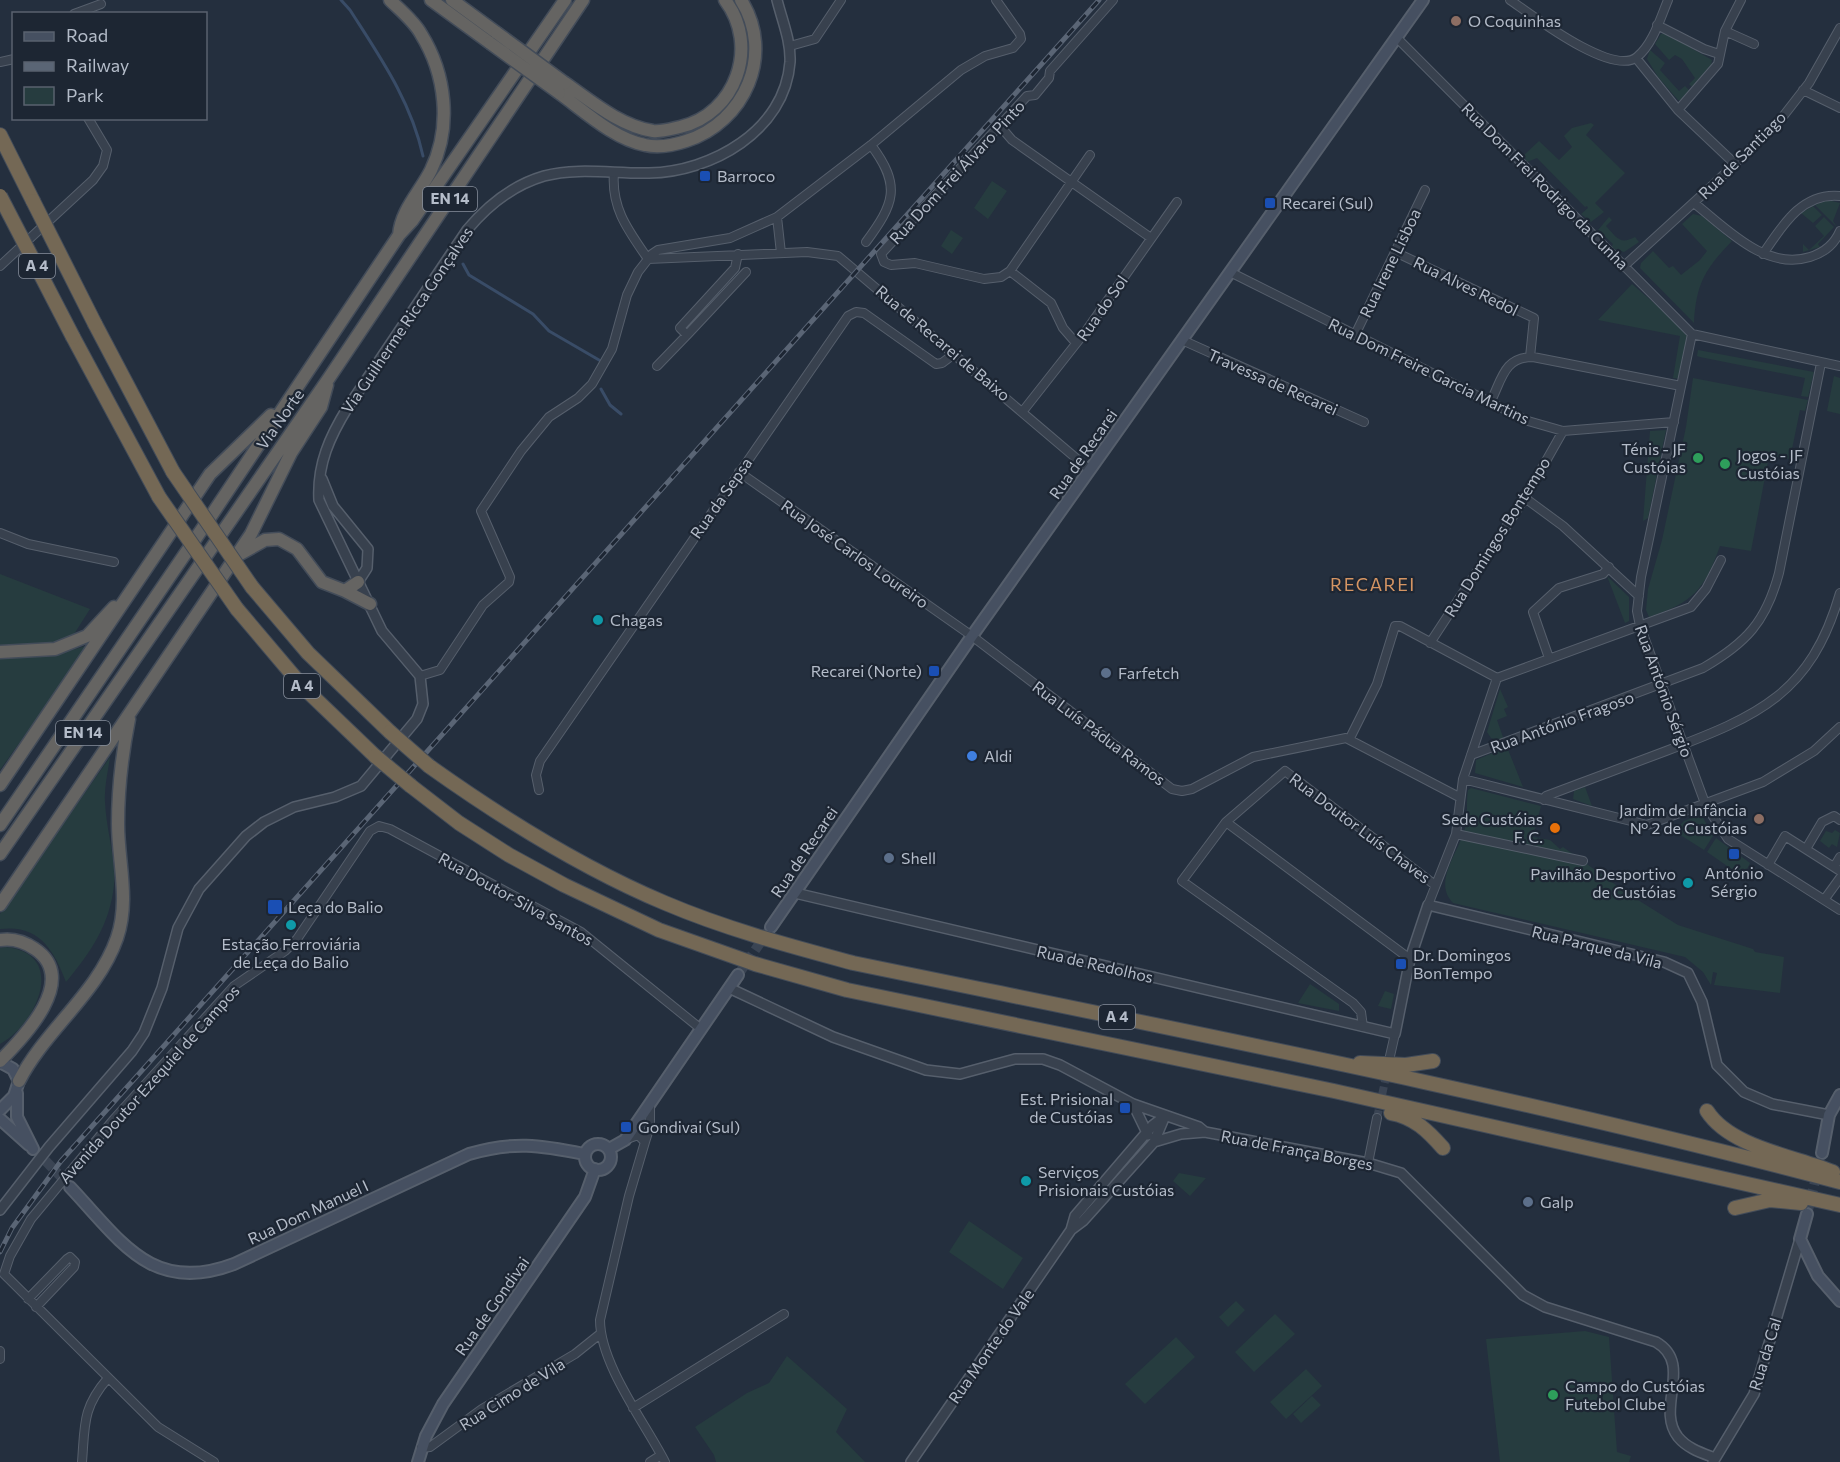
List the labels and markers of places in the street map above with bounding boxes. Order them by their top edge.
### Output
place label: O Coquinhas [1468,11,1561,30]
marker: O Coquinhas [1449,14,1463,28]
place label: Barroco [717,166,775,185]
marker: Barroco [698,169,712,183]
place label: Recarei (Sul) [1282,193,1373,212]
marker: Recarei (Sul) [1263,196,1277,210]
place label: Ténis - JF Custóias [1621,439,1686,476]
place label: Jogos - JF Custóias [1737,445,1803,482]
marker: Ténis - JF Custóias [1691,451,1705,465]
marker: Jogos - JF Custóias [1718,457,1732,471]
place label: Chagas [610,610,663,629]
marker: Chagas [591,613,605,627]
place label: Recarei (Norte) [811,661,922,680]
place label: Farfetch [1118,663,1179,682]
marker: Recarei (Norte) [927,664,941,678]
marker: Farfetch [1099,666,1113,680]
place label: Aldi [984,746,1012,765]
marker: Aldi [965,749,979,763]
place label: Jardim de Infância Nº 2 de Custóias [1619,800,1747,837]
place label: Sede Custóias F. C. [1442,809,1543,846]
marker: Jardim de Infância Nº 2 de Custóias [1752,812,1766,826]
marker: Sede Custóias F. C. [1548,821,1562,835]
marker: António Sérgio [1727,847,1741,861]
place label: Shell [901,848,936,867]
marker: Shell [882,851,896,865]
place label: António Sérgio [1704,863,1764,900]
place label: Pavilhão Desportivo de Custóias [1530,864,1676,901]
marker: Pavilhão Desportivo de Custóias [1681,876,1695,890]
place label: Leça do Balio [288,897,383,916]
marker: Leça do Balio [266,898,284,916]
marker: Estação Ferroviária de Leça do Balio [284,918,298,932]
place label: Estação Ferroviária de Leça do Balio [222,934,361,971]
place label: Dr. Domingos BonTempo [1413,945,1511,982]
marker: Dr. Domingos BonTempo [1394,957,1408,971]
place label: Est. Prisional de Custóias [1020,1089,1113,1126]
marker: Est. Prisional de Custóias [1118,1101,1132,1115]
place label: Gondivai (Sul) [638,1117,740,1136]
marker: Gondivai (Sul) [619,1120,633,1134]
place label: Serviços Prisionais Custóias [1038,1162,1174,1199]
marker: Serviços Prisionais Custóias [1019,1174,1033,1188]
place label: Galp [1540,1192,1574,1211]
marker: Galp [1521,1195,1535,1209]
place label: Campo do Custóias Futebol Clube [1565,1376,1705,1413]
marker: Campo do Custóias Futebol Clube [1546,1388,1560,1402]

